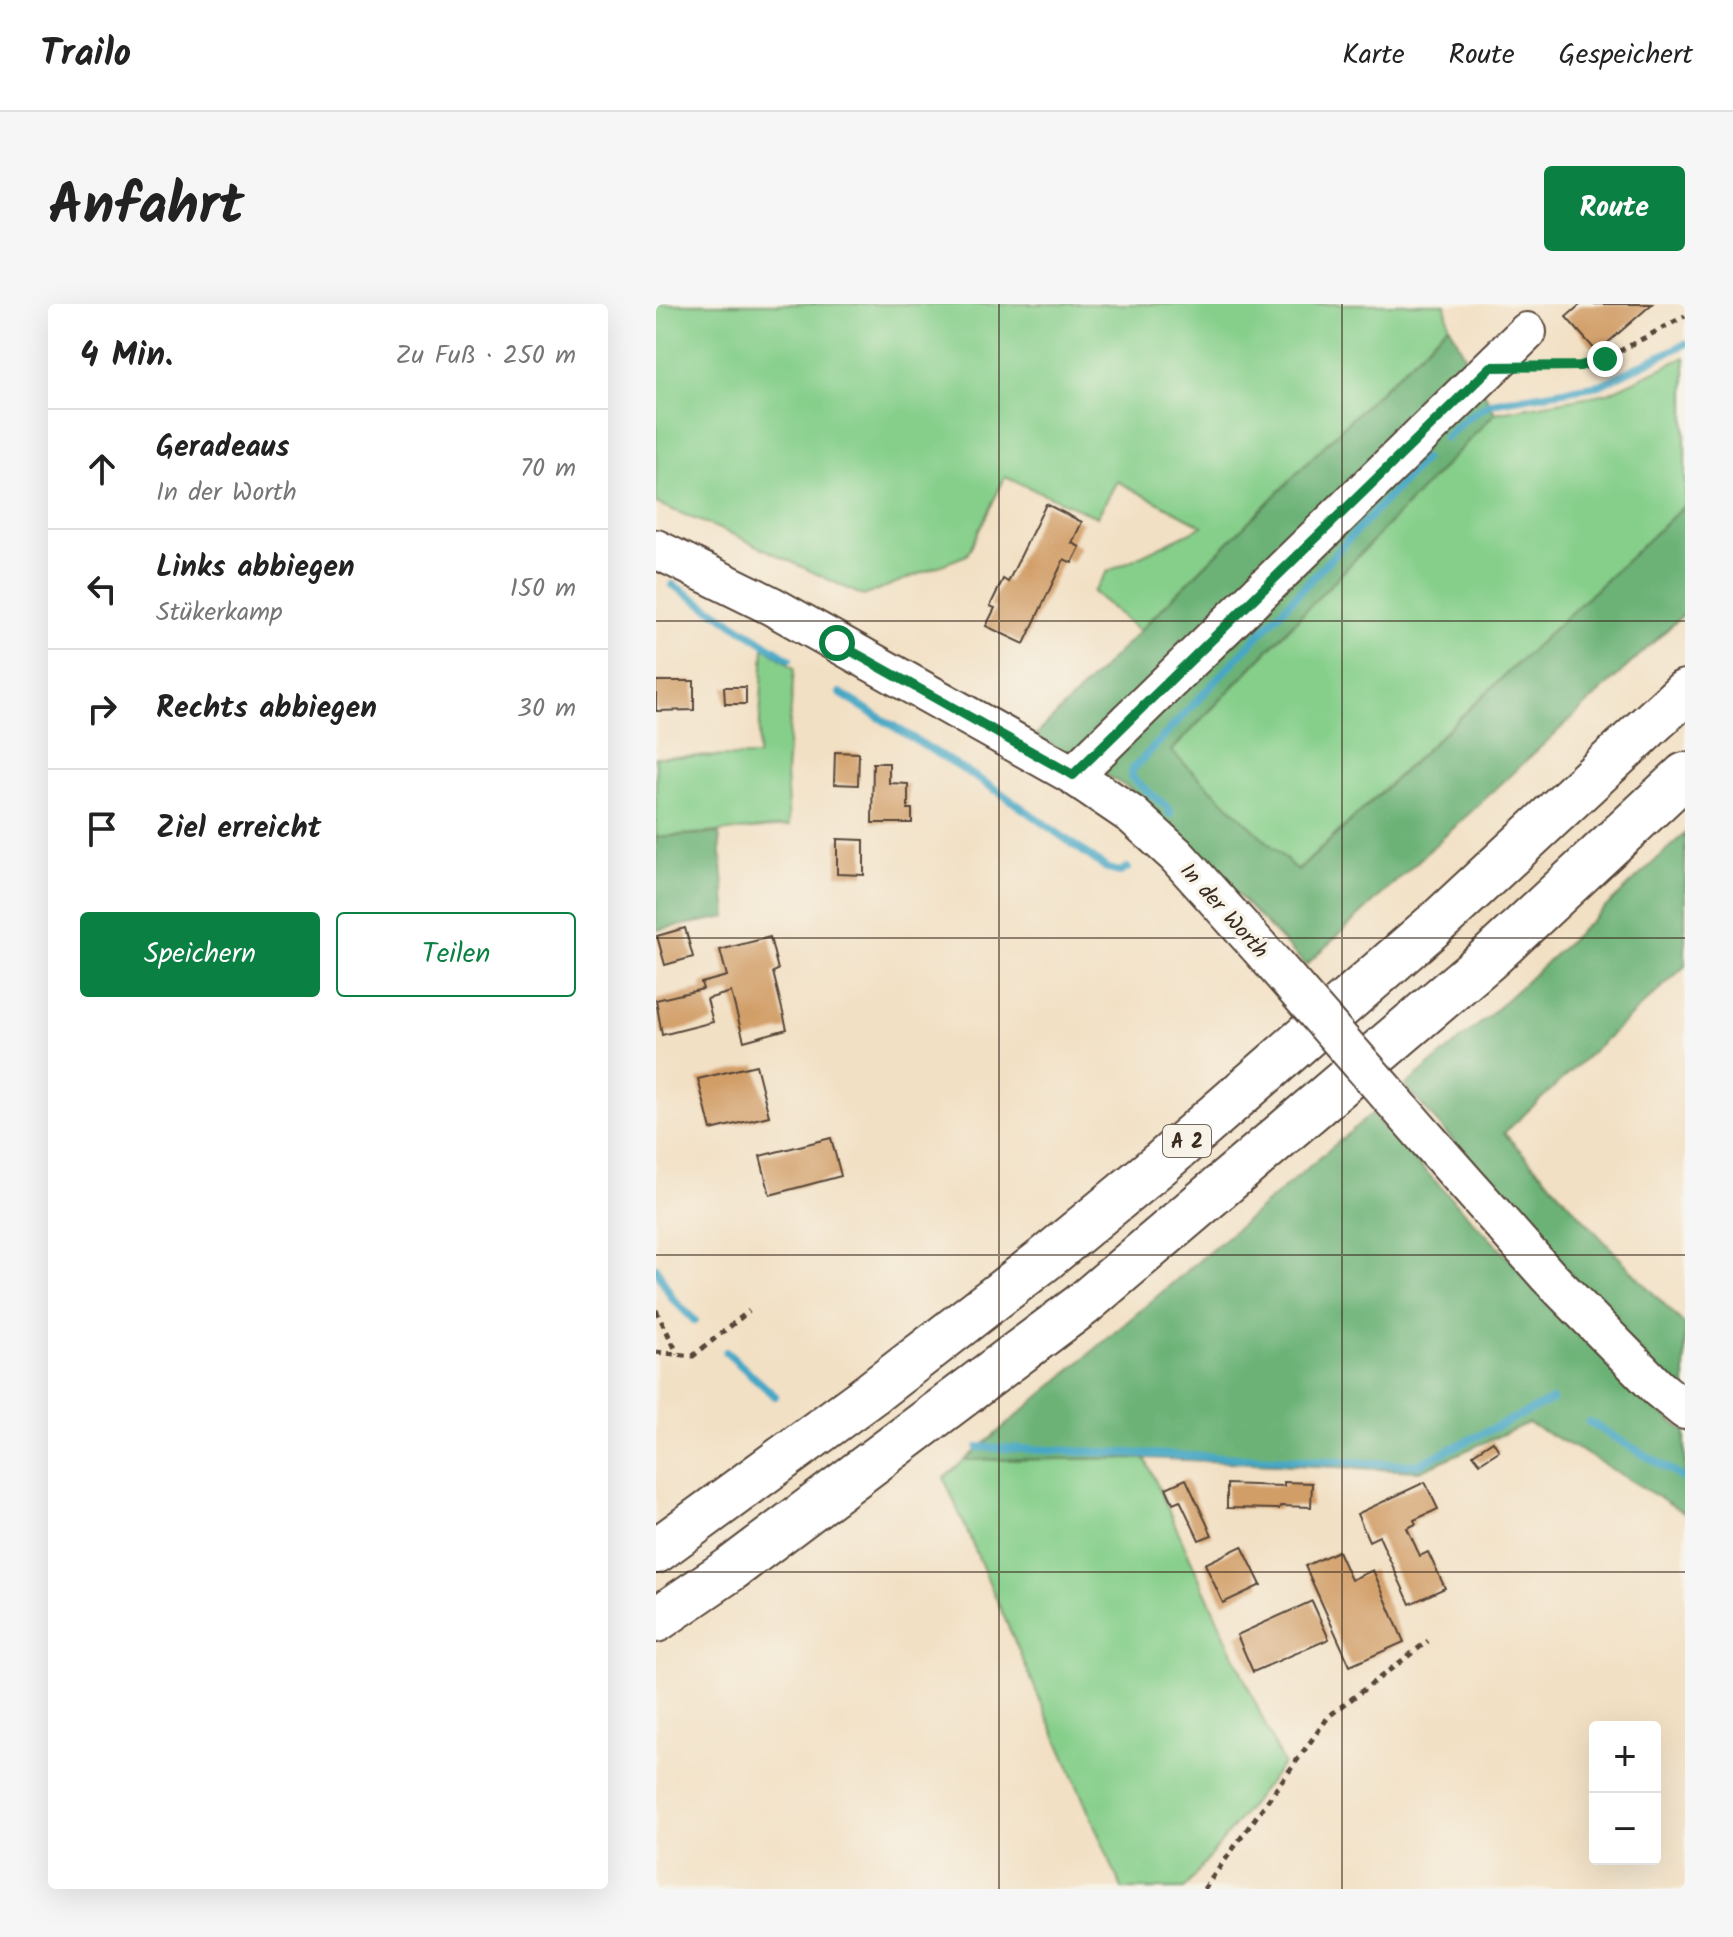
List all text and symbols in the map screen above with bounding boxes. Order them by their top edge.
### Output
text: Trailo [40,25,131,85]
text: Karte [1342,33,1405,78]
text: Route [1449,33,1515,78]
text: Gespeichert [1559,33,1693,78]
text: Anfahrt [48,163,244,253]
button: Route [1544,166,1685,251]
text: 4 Min. [80,329,173,383]
text: Zu Fuß · 250 m [395,335,576,377]
route end [1587,341,1623,377]
text: Geradeaus [156,424,289,472]
icon: ahead [80,447,124,491]
text: 70 m [520,448,576,490]
text: In der Worth [156,472,297,514]
text: Links abbiegen [156,544,355,592]
icon: left [80,567,124,611]
text: 150 m [510,568,576,610]
text: Stükerkamp [156,592,282,634]
route start [819,625,855,661]
text: Rechts abbiegen [156,685,377,733]
icon: right [80,687,124,731]
text: 30 m [517,688,576,730]
text: Ziel erreicht [156,805,321,853]
icon: arrive [80,807,124,851]
street label: In der Worth [1170,856,1276,968]
button: Speichern [80,912,320,997]
button: Teilen [336,912,576,997]
road number: A 2 [1163,1125,1211,1157]
map controls [1589,1721,1661,1865]
button: + [1589,1721,1661,1793]
button: − [1589,1793,1661,1865]

